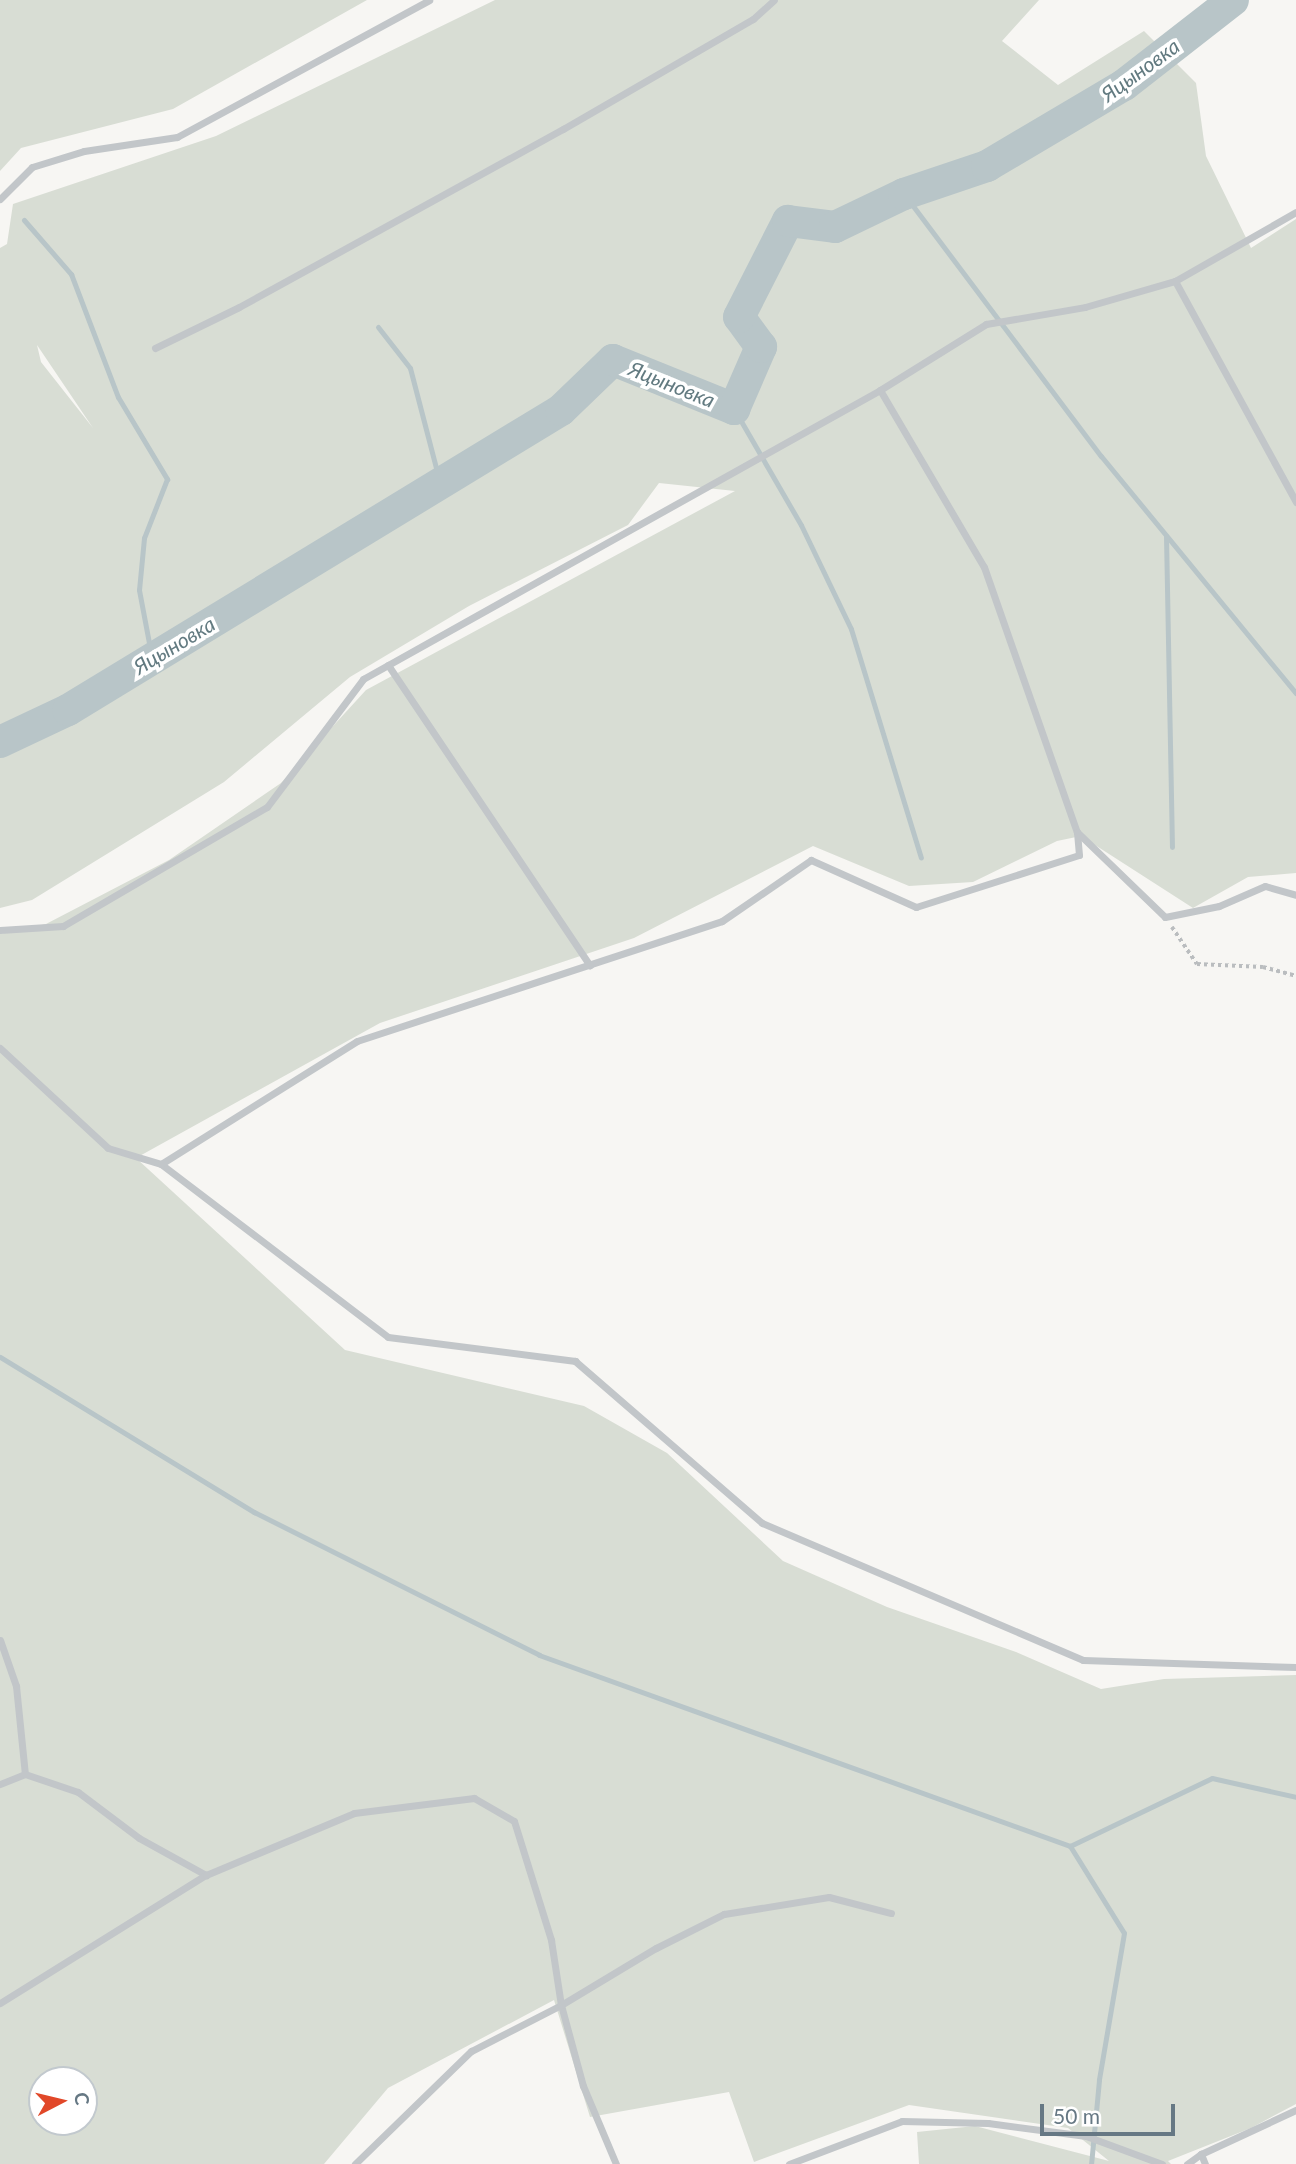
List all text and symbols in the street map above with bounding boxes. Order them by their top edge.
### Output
water label: Яцыновка [1096,33,1184,107]
water label: Яцыновка [625,355,719,413]
water label: Яцыновка [129,611,219,679]
north arrow [28,2066,98,2136]
scale bar [1044,2090,1179,2134]
text: С [70,2091,95,2106]
text: 50 m [1053,2103,1100,2128]

